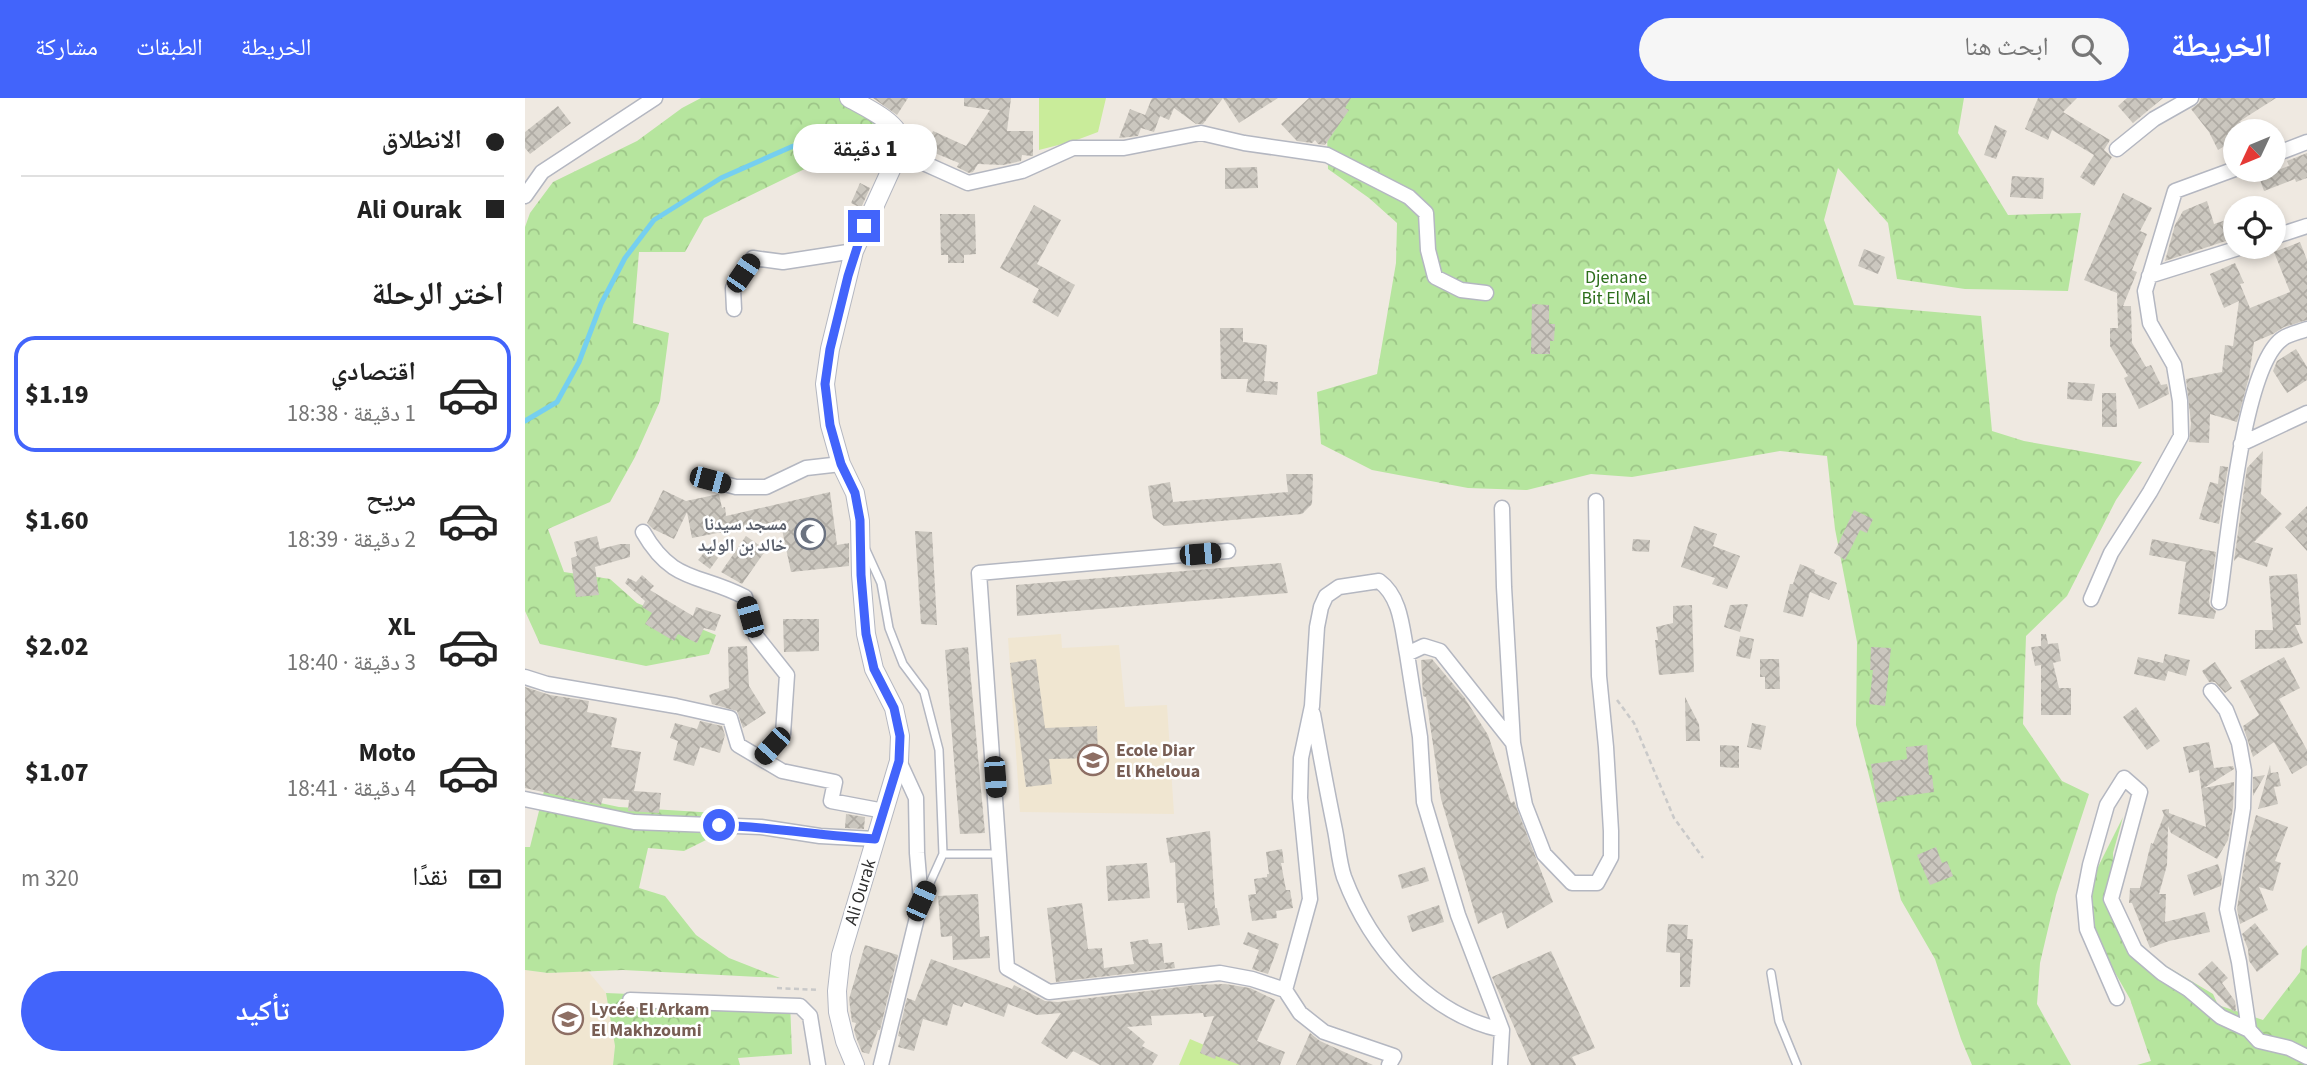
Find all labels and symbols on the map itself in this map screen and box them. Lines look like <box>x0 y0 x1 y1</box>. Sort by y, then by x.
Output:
north arrow <box>2223 119 2285 182</box>
callout: 1 دقيقة <box>792 124 936 174</box>
route end <box>848 210 880 242</box>
car <box>723 250 764 296</box>
park label: Djenane Bit El Mal <box>1581 265 1651 311</box>
car <box>687 464 734 496</box>
place label: مسجد سيدنا خالد بن الوليد <box>698 512 787 558</box>
mosque icon: مسجد سيدنا خالد بن الوليد <box>793 517 827 551</box>
car <box>1179 542 1222 566</box>
car <box>735 594 766 640</box>
car <box>751 723 794 769</box>
place label: Ecole Diar El Kheloua <box>1116 738 1200 784</box>
school or university icon: Ecole Diar El Kheloua <box>1076 743 1110 777</box>
car <box>984 755 1007 799</box>
route start <box>703 809 735 841</box>
street label: Ali Ourak <box>839 856 882 928</box>
car <box>903 878 940 924</box>
place label: Lycée El Arkam El Makhzoumi <box>591 997 709 1043</box>
school or university icon: Lycée El Arkam El Makhzoumi <box>551 1002 585 1036</box>

